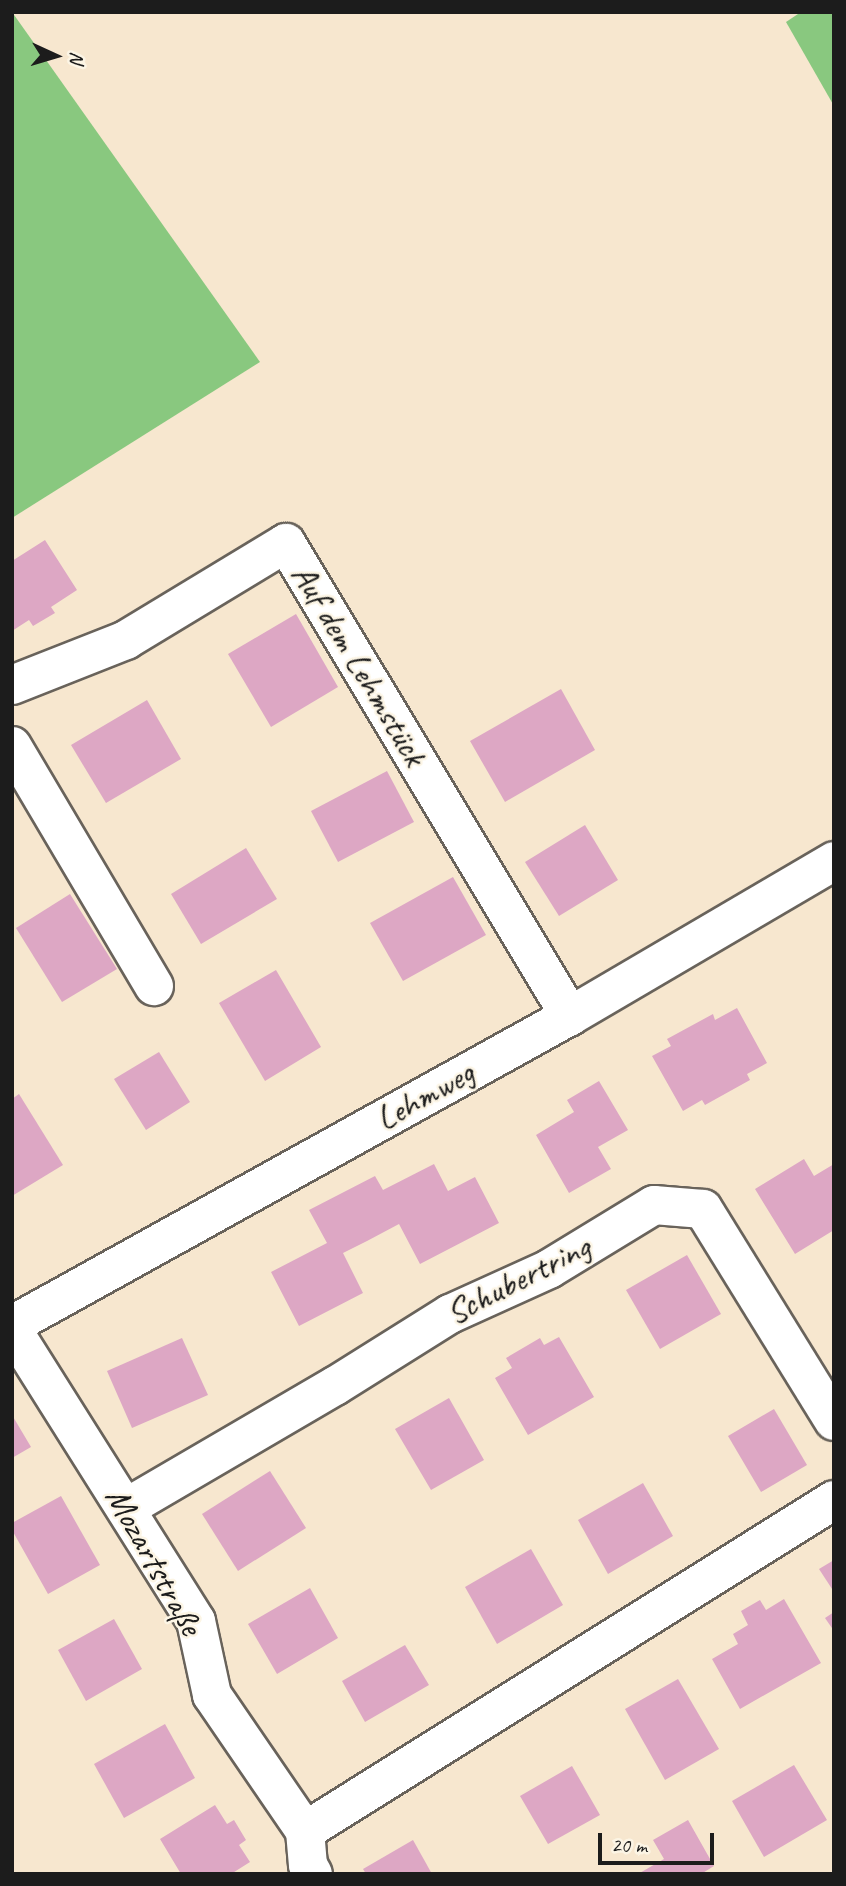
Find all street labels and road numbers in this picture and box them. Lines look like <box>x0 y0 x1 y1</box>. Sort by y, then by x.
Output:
street label: Auf dem Lehmstück <box>282 556 436 774</box>
street label: Lehmweg <box>369 1052 481 1140</box>
street label: Schubertring <box>439 1226 597 1334</box>
street label: Mozartstraße <box>96 1480 212 1642</box>

